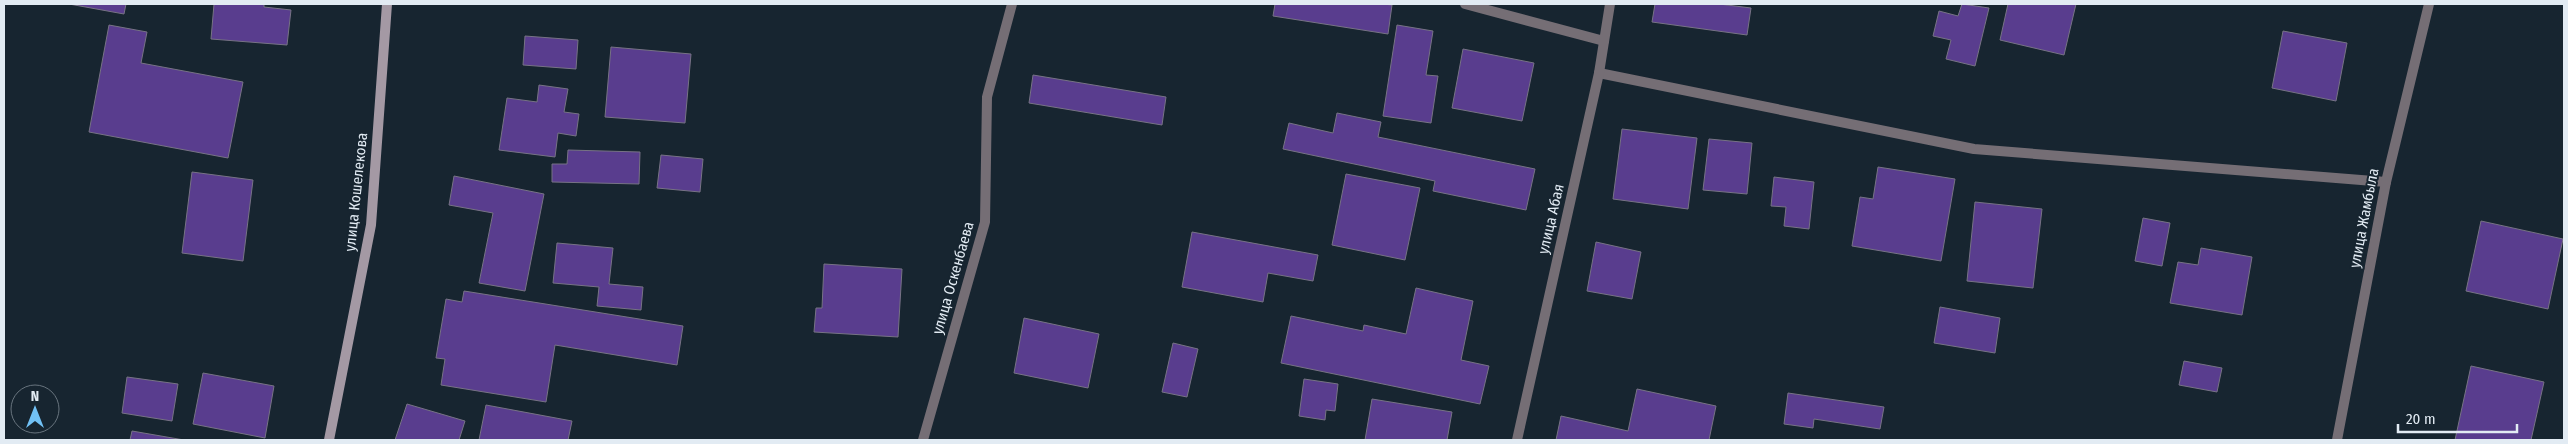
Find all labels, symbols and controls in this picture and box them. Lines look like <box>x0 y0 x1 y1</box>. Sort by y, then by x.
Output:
street label: улица Кошелекова <box>341 132 371 252</box>
street label: улица Жамбыла <box>2345 167 2383 269</box>
street label: улица Абая <box>1534 182 1568 256</box>
street label: улица Оскенбаева <box>928 220 978 336</box>
north arrow <box>10 384 60 434</box>
text: N <box>31 388 39 405</box>
scale bar <box>2398 402 2517 434</box>
text: 20 m <box>2406 410 2436 428</box>

